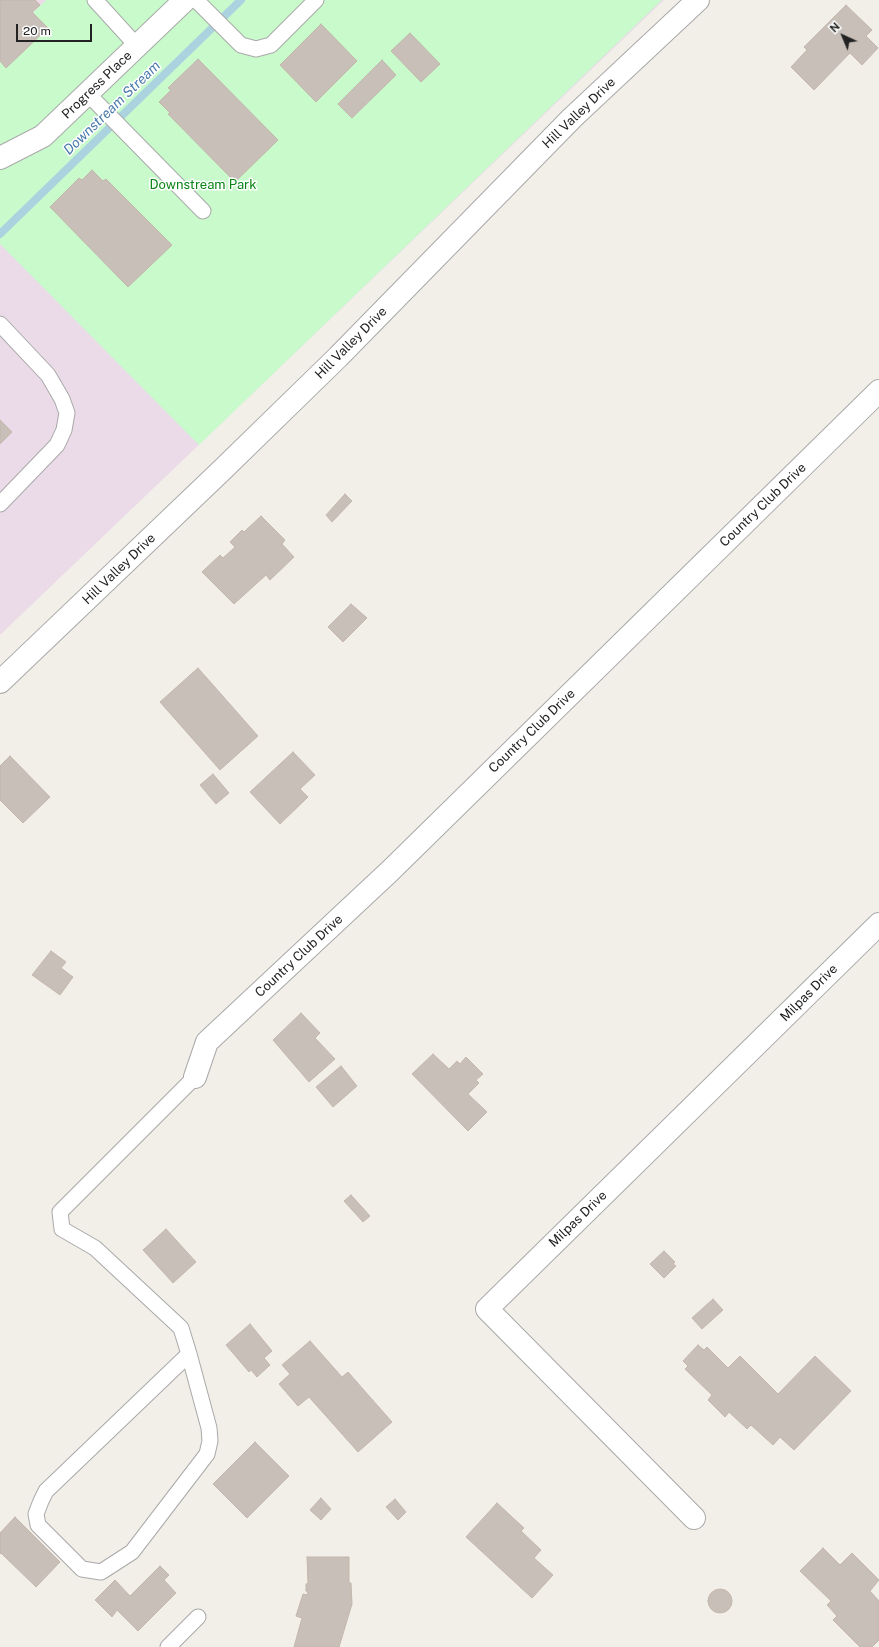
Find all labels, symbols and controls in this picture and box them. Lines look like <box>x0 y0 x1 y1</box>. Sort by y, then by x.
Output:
scale bar <box>18 16 94 42</box>
north arrow <box>823 16 863 56</box>
text: N <box>827 20 842 35</box>
text: 20 m <box>23 24 51 38</box>
street label: Progress Place <box>59 48 135 122</box>
water label: Downstream Stream <box>60 58 164 158</box>
street label: Hill Valley Drive <box>539 74 619 152</box>
park label: Downstream Park <box>150 177 256 193</box>
street label: Hill Valley Drive <box>312 304 390 382</box>
street label: Country Club Drive <box>717 460 809 550</box>
street label: Hill Valley Drive <box>79 530 159 608</box>
street label: Country Club Drive <box>486 686 578 776</box>
street label: Country Club Drive <box>252 911 346 1001</box>
street label: Milpas Drive <box>777 961 841 1025</box>
street label: Milpas Drive <box>546 1188 610 1250</box>

